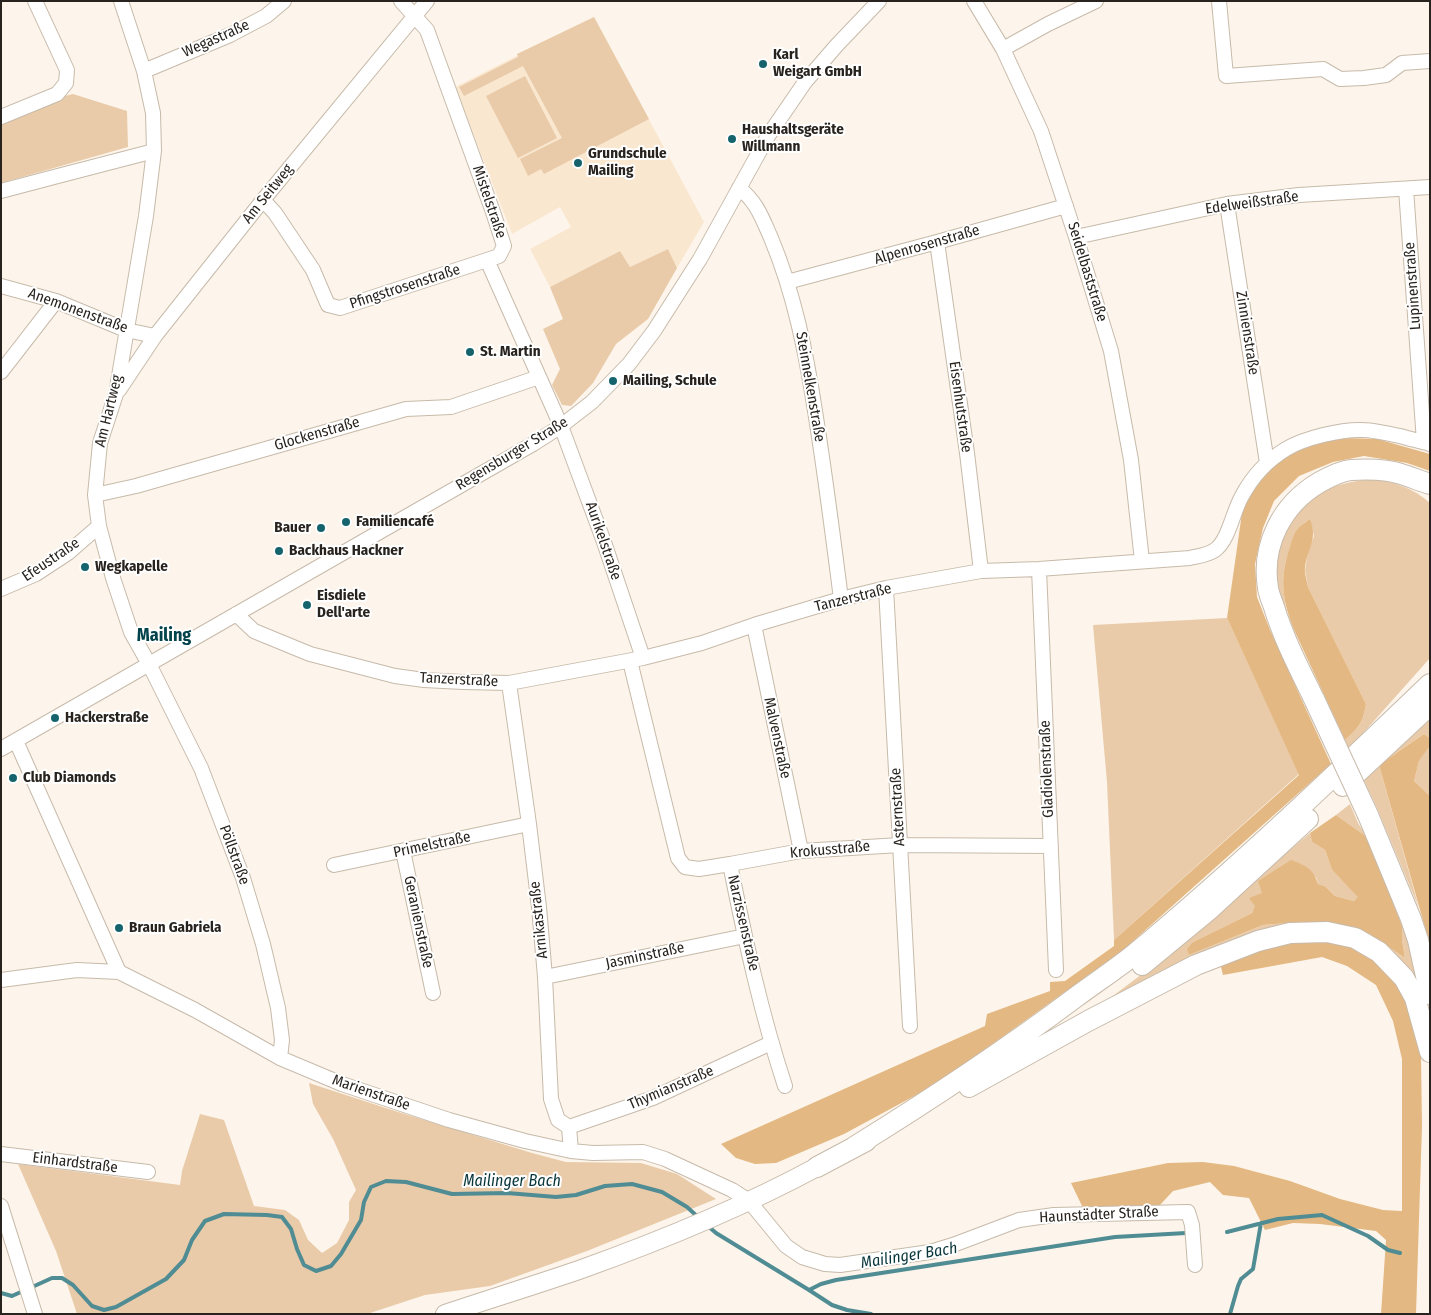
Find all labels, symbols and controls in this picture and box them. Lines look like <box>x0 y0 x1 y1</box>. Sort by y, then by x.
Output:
street label: Wegastraße <box>180 16 252 62</box>
place label: Karl Weigart GmbH <box>773 46 862 81</box>
marker: Karl Weigart GmbH <box>757 58 769 70</box>
place label: Haushaltsgeräte Willmann <box>742 121 844 156</box>
marker: Haushaltsgeräte Willmann <box>726 133 738 145</box>
place label: Grundschule Mailing <box>588 145 667 180</box>
marker: Grundschule Mailing <box>572 157 584 169</box>
street label: Am Seitweg <box>239 161 297 227</box>
street label: Mistelstraße <box>468 163 510 241</box>
street label: Edelweißstraße <box>1204 188 1300 218</box>
street label: Seidelbaststraße <box>1063 220 1111 324</box>
street label: Alpenrosenstraße <box>872 221 982 269</box>
street label: Lupinenstraße <box>1401 241 1425 331</box>
street label: Pfingstrosenstraße <box>347 261 463 313</box>
street label: Anemonenstraße <box>26 285 130 337</box>
street label: Zinnienstraße <box>1231 290 1263 376</box>
street label: Steinnelkenstraße <box>791 331 829 443</box>
place label: St. Martin <box>480 343 541 361</box>
marker: St. Martin <box>464 346 476 358</box>
street label: Eisenhutstraße <box>945 360 975 454</box>
place label: Mailing, Schule <box>623 372 717 390</box>
street label: Am Hartweg <box>91 373 127 449</box>
marker: Mailing, Schule <box>607 375 619 387</box>
street label: Glockenstraße <box>272 413 362 455</box>
street label: Regensburger Straße <box>453 413 571 495</box>
street label: Aurikelstraße <box>581 499 625 583</box>
place label: Familiencafé <box>356 513 434 531</box>
marker: Familiencafé <box>340 516 352 528</box>
place label: Bauer <box>274 519 311 537</box>
marker: Bauer <box>315 522 327 534</box>
street label: Efeustraße <box>19 534 83 586</box>
place label: Backhaus Hackner <box>289 542 403 560</box>
marker: Backhaus Hackner <box>273 545 285 557</box>
place label: Wegkapelle <box>95 558 168 576</box>
marker: Wegkapelle <box>79 561 91 573</box>
street label: Tanzerstraße <box>813 580 893 616</box>
place label: Eisdiele Dell'arte <box>317 587 370 622</box>
marker: Eisdiele Dell'arte <box>301 599 313 611</box>
district label: Mailing <box>137 625 191 647</box>
street label: Tanzerstraße <box>419 669 499 691</box>
street label: Malvenstraße <box>760 696 794 780</box>
place label: Hackerstraße <box>65 709 149 727</box>
marker: Hackerstraße <box>49 712 61 724</box>
street label: Gladiolenstraße <box>1036 720 1058 818</box>
street label: Asternstraße <box>887 767 909 847</box>
place label: Club Diamonds <box>23 769 116 787</box>
marker: Club Diamonds <box>7 772 19 784</box>
street label: Pöllstraße <box>215 823 253 887</box>
street label: Primelstraße <box>392 828 472 862</box>
street label: Krokusstraße <box>789 838 871 862</box>
street label: Narzissenstraße <box>723 873 763 973</box>
street label: Geranienstraße <box>399 874 437 970</box>
street label: Arnikastraße <box>526 880 552 960</box>
place label: Braun Gabriela <box>129 919 222 937</box>
marker: Braun Gabriela <box>113 922 125 934</box>
street label: Jasminstraße <box>604 939 686 973</box>
street label: Thymianstraße <box>626 1062 716 1114</box>
street label: Marienstraße <box>330 1071 412 1115</box>
street label: Einhardstraße <box>31 1149 119 1177</box>
water label: Mailinger Bach <box>463 1172 561 1192</box>
street label: Haunstädter Straße <box>1039 1203 1159 1227</box>
water label: Mailinger Bach <box>859 1239 959 1273</box>

